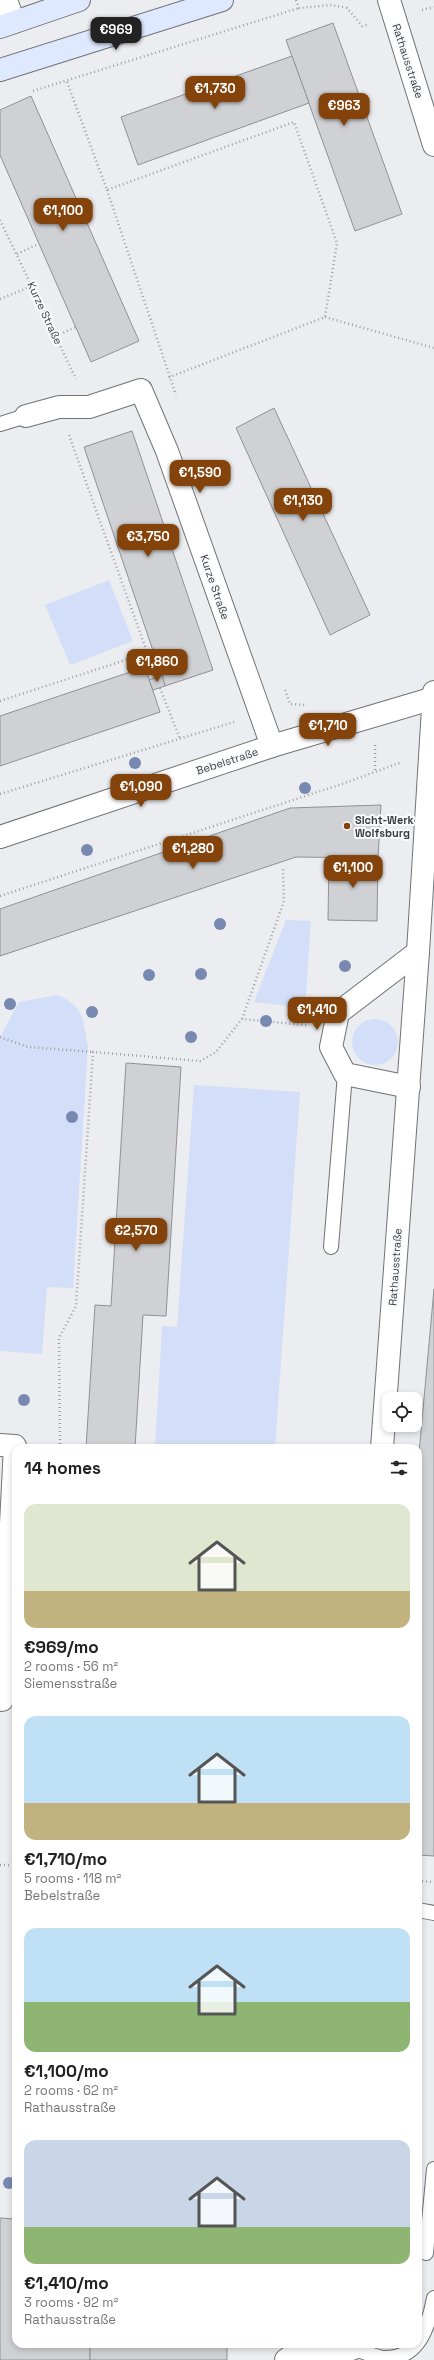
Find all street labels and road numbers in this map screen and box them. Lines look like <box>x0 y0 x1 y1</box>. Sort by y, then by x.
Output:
street label: Rathausstraße <box>389 22 427 100</box>
street label: Kurze Straße <box>24 279 66 347</box>
street label: Kurze Straße <box>197 553 233 621</box>
street label: Bebelstraße <box>194 744 260 778</box>
street label: Rathausstraße <box>385 1228 405 1306</box>

